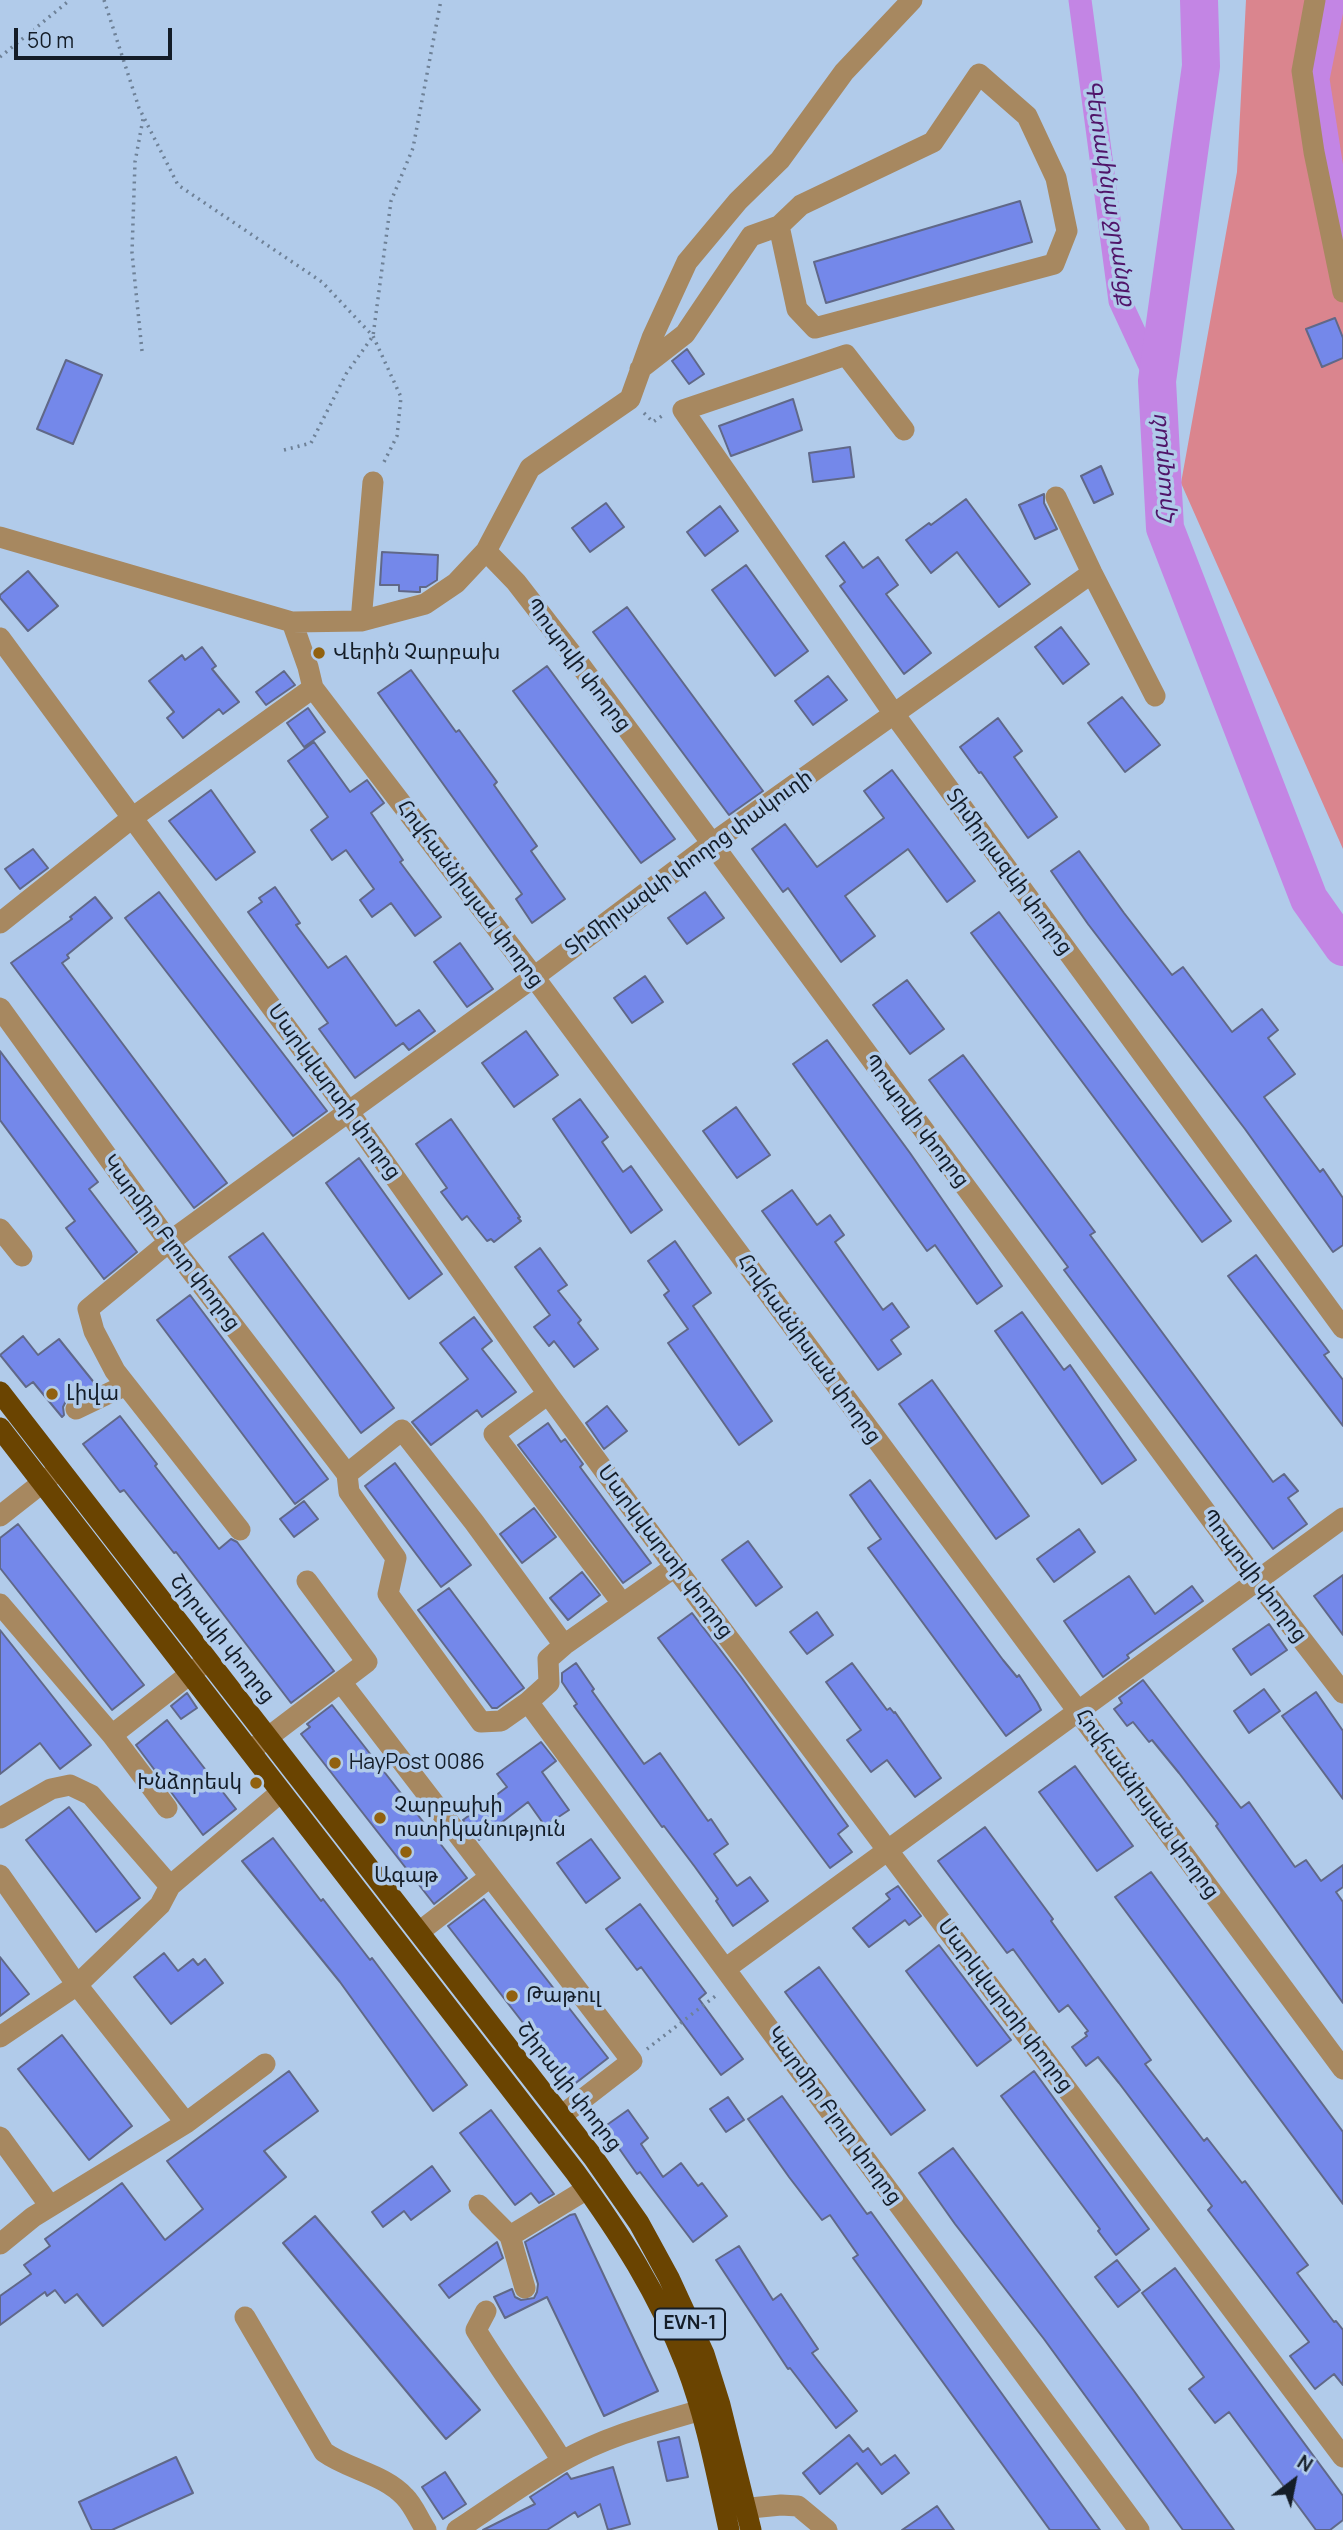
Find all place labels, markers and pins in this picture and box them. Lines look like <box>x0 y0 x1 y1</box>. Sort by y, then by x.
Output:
place label: Վերին Չարբախ <box>333 640 500 666</box>
marker: Վերին Չարբախ <box>311 645 327 661</box>
place label: Լիվա <box>66 1381 119 1407</box>
marker: Լիվա <box>44 1386 60 1402</box>
place label: HayPost 0086 <box>349 1750 485 1776</box>
marker: HayPost 0086 <box>327 1755 343 1771</box>
place label: Խնձորեսկ <box>137 1770 242 1796</box>
marker: Խնձորեսկ <box>248 1775 264 1791</box>
place label: Չարբախի ոստիկանություն <box>394 1793 566 1843</box>
marker: Չարբախի ոստիկանություն <box>372 1810 388 1826</box>
marker: Ագաթ <box>398 1844 414 1860</box>
place label: Ագաթ <box>374 1863 438 1889</box>
place label: Թաթուլ <box>526 1983 601 2009</box>
marker: Թաթուլ <box>504 1988 520 2004</box>

